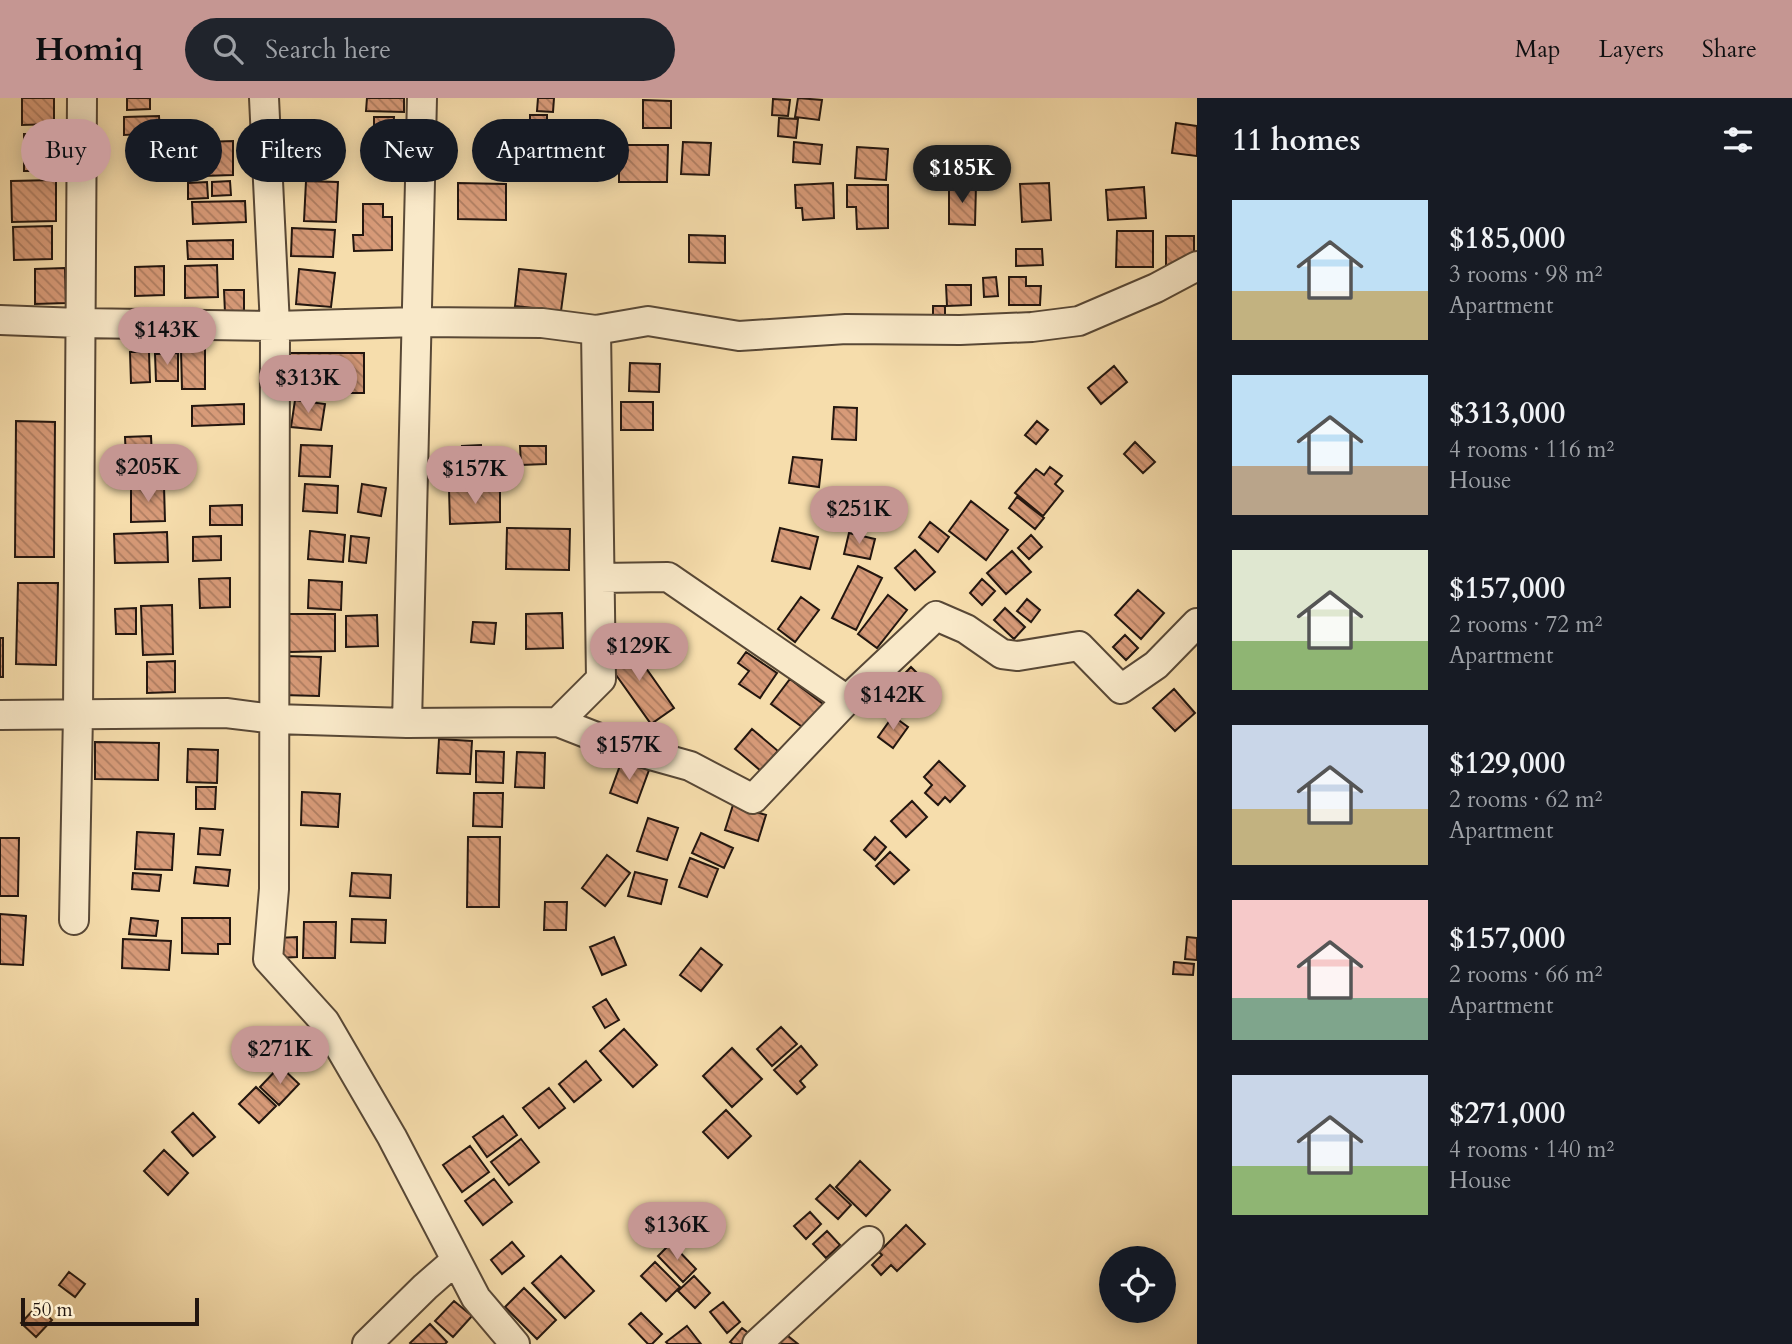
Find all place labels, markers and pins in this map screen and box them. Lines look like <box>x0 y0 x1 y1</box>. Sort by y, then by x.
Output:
pin: $185K <box>913 146 1011 205</box>
pin: $143K <box>118 308 216 367</box>
pin: $313K <box>259 356 357 415</box>
pin: $205K <box>99 444 197 504</box>
pin: $157K <box>426 446 524 506</box>
pin: $251K <box>810 486 908 546</box>
pin: $129K <box>590 624 688 683</box>
pin: $142K <box>844 672 942 732</box>
pin: $157K <box>580 722 678 782</box>
pin: $271K <box>231 1026 329 1086</box>
pin: $136K <box>628 1202 726 1262</box>

